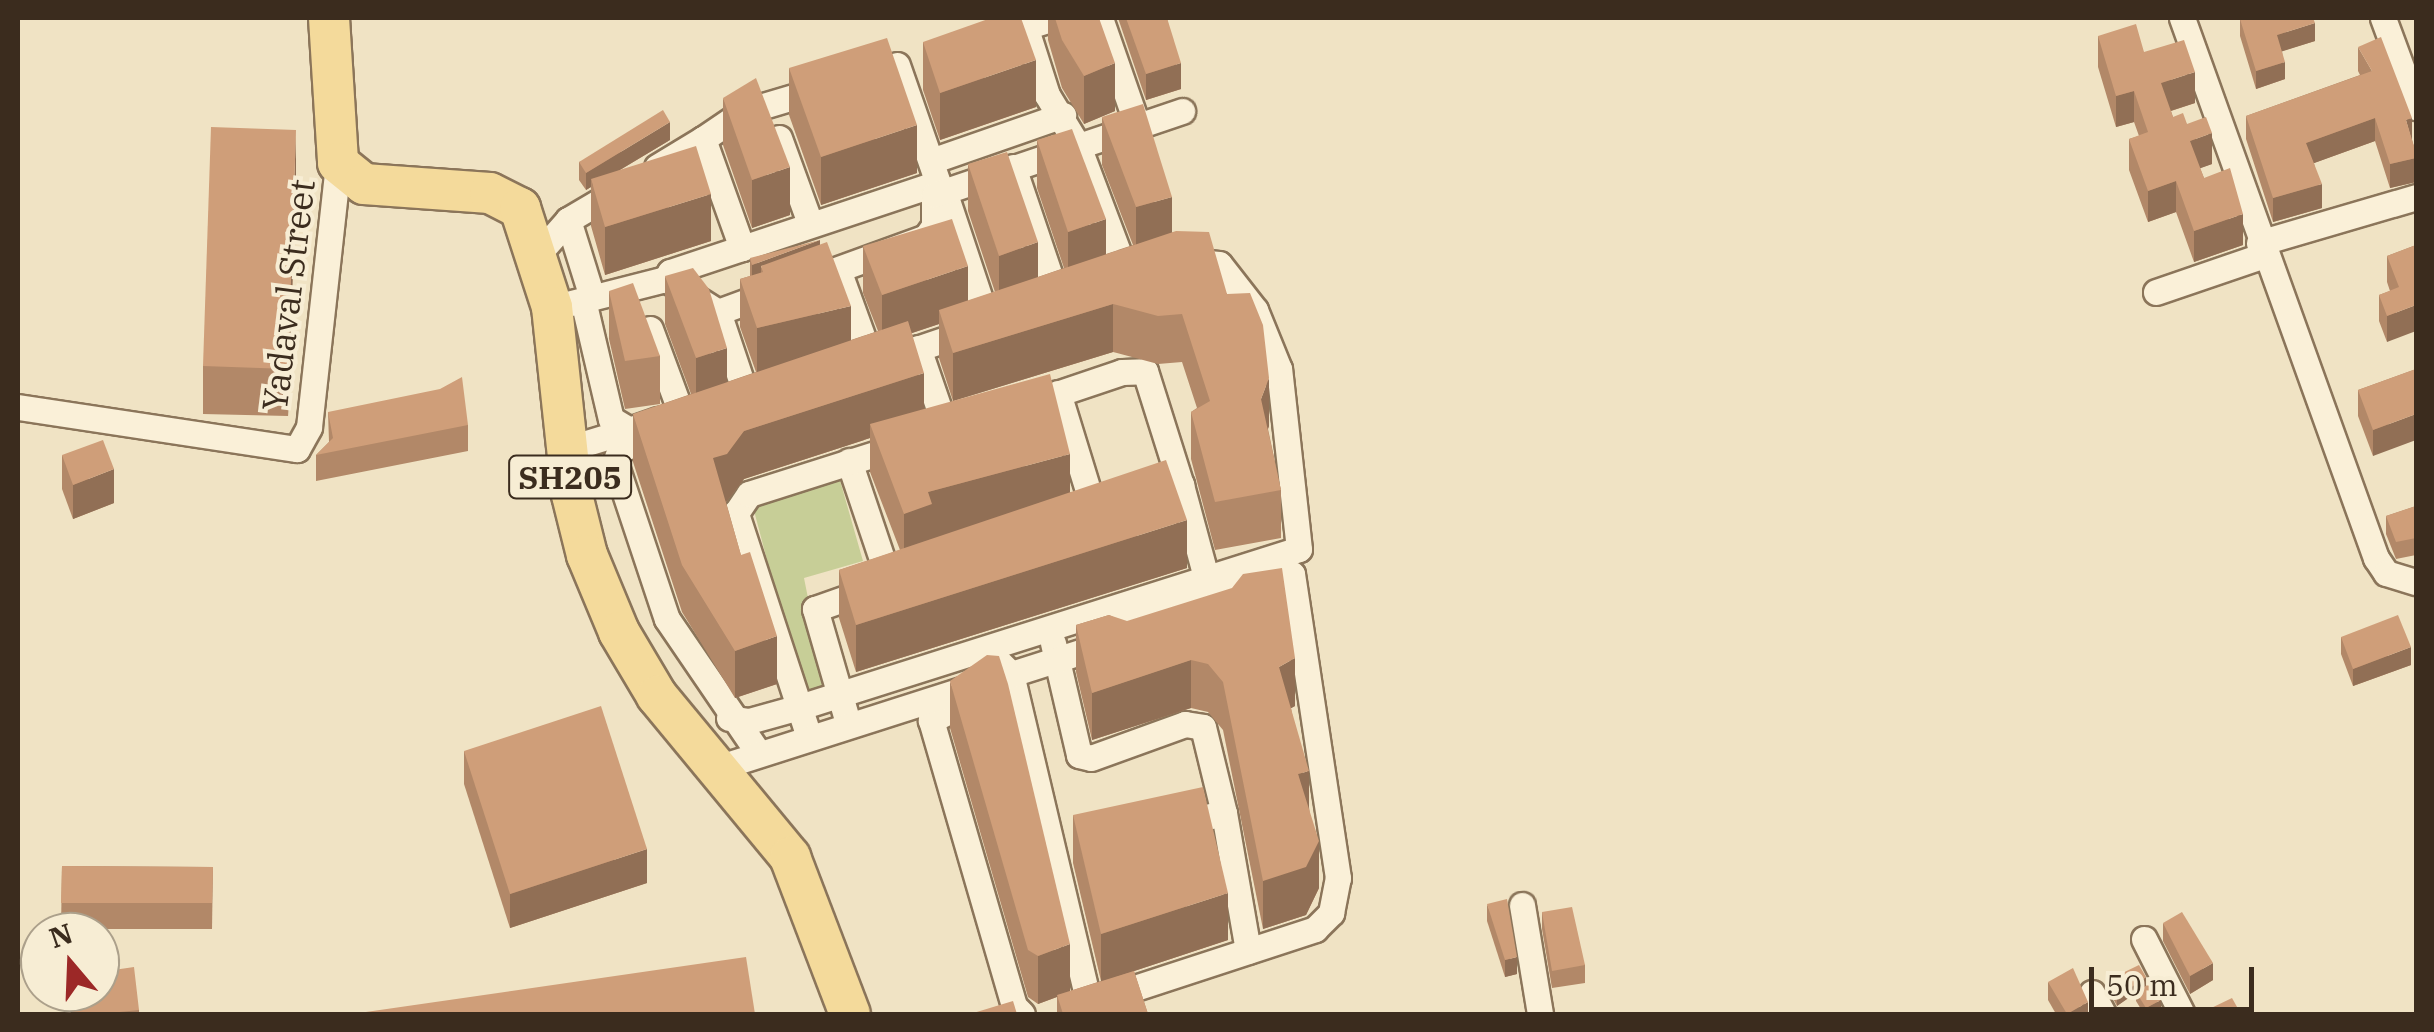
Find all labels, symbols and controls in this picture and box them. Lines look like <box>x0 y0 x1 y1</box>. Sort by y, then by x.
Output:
street label: Yadaval Street <box>253 177 323 413</box>
road number: SH205 <box>508 450 632 504</box>
north arrow <box>20 912 120 1012</box>
text: N <box>44 914 77 956</box>
scale bar <box>2094 947 2259 1009</box>
text: 50 m <box>2106 965 2178 1004</box>

